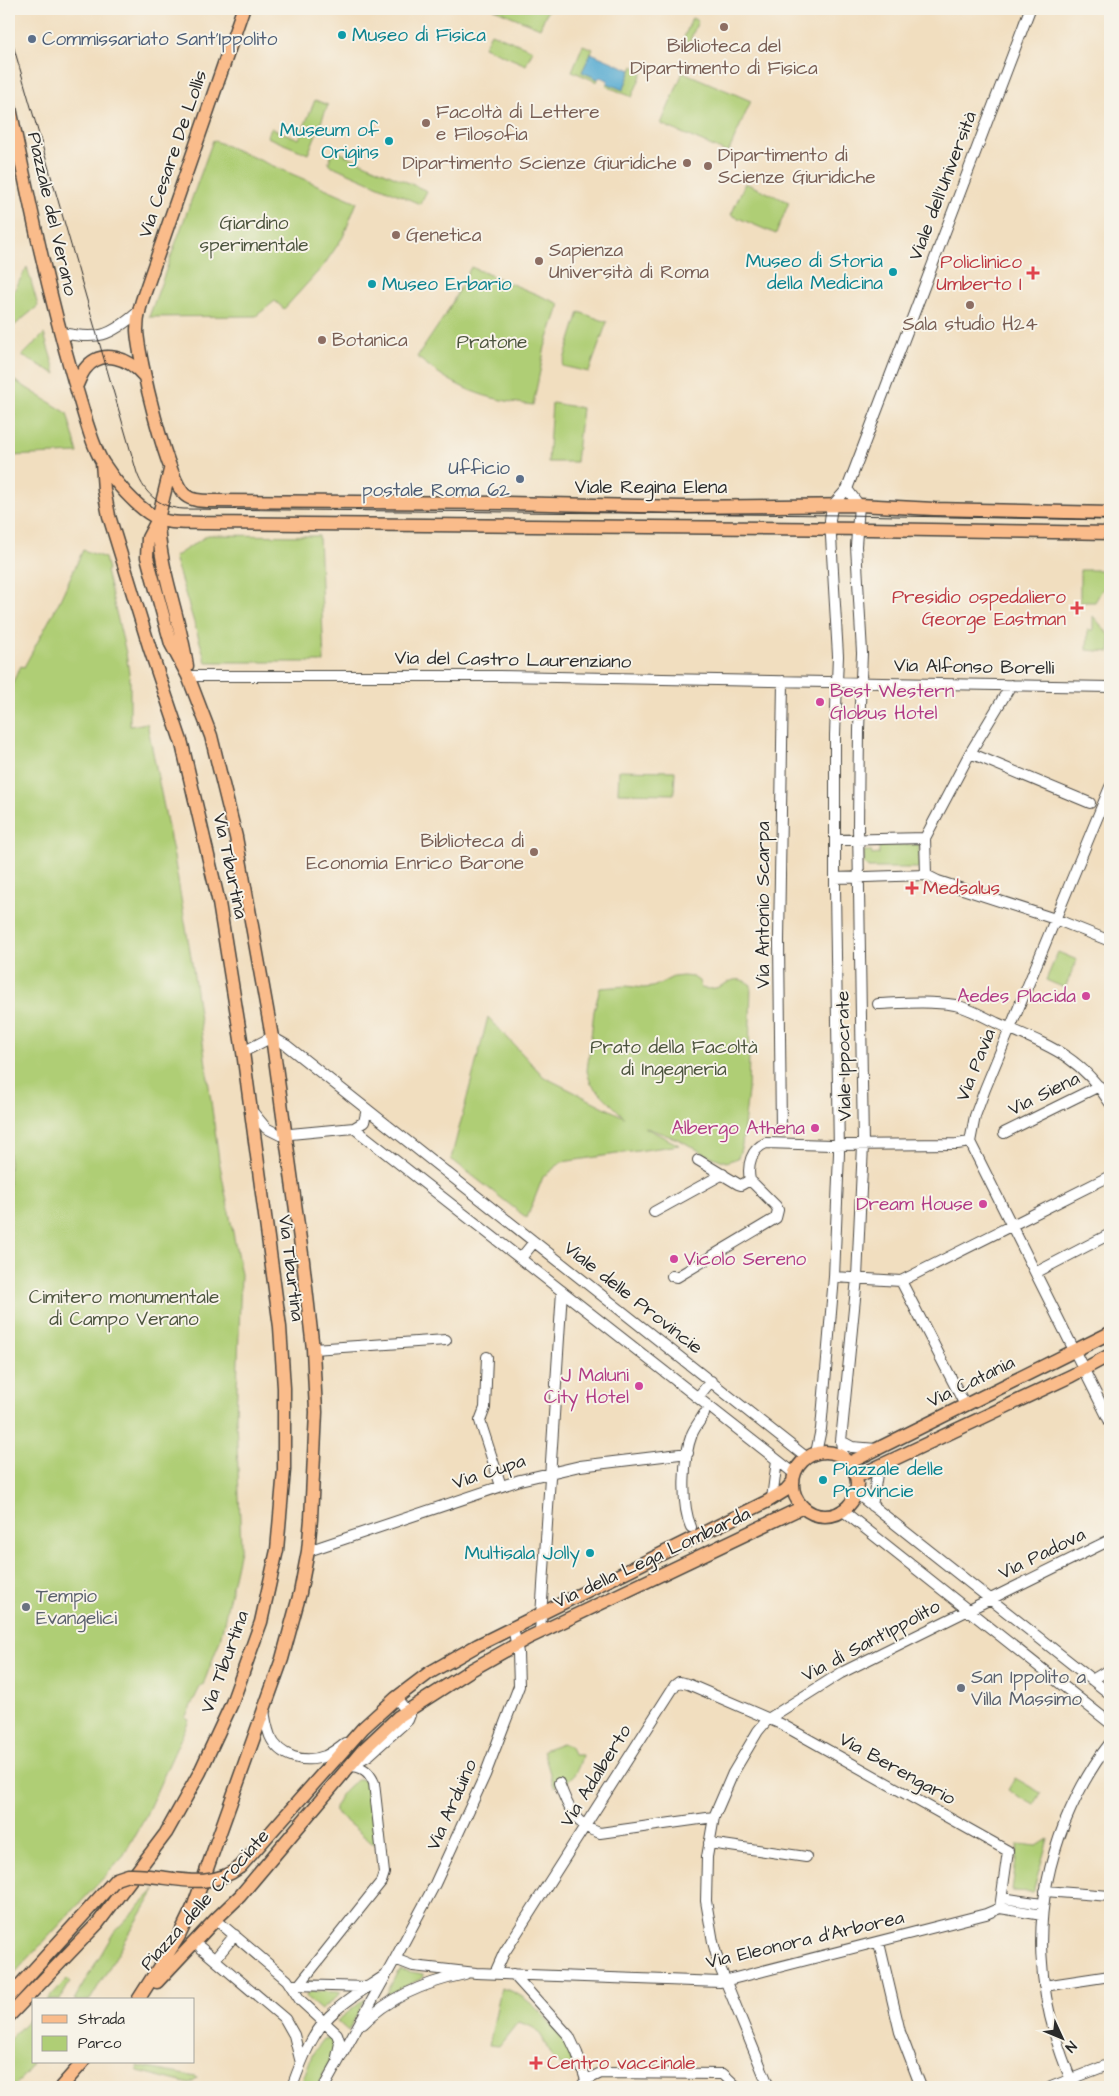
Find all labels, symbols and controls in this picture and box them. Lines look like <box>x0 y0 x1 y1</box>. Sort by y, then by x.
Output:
marker: Biblioteca del Dipartimento di Fisica <box>718 21 730 33</box>
place label: Museo di Fisica <box>352 22 486 49</box>
place label: Commissariato Sant'Ippolito <box>42 26 278 53</box>
marker: Museo di Fisica <box>336 29 348 41</box>
marker: Commissariato Sant'Ippolito <box>26 33 38 45</box>
place label: Biblioteca del Dipartimento di Fisica <box>630 33 818 82</box>
street label: Via Cesare De Lollis <box>132 66 214 242</box>
place label: Facoltà di Lettere e Filosofia <box>436 99 600 148</box>
street label: Viale dell'Università <box>902 107 984 265</box>
place label: Museum of Origins <box>280 117 380 167</box>
marker: Facoltà di Lettere e Filosofia <box>420 117 432 129</box>
street label: Piazzale del Verano <box>20 130 84 299</box>
marker: Museum of Origins <box>383 135 395 147</box>
place label: Dipartimento di Scienze Giuridiche <box>718 142 876 191</box>
place label: Dipartimento Scienze Giuridiche <box>402 150 677 177</box>
marker: Dipartimento Scienze Giuridiche <box>681 157 693 169</box>
marker: Dipartimento di Scienze Giuridiche <box>702 160 714 172</box>
park label: Giardino sperimentale <box>200 210 308 259</box>
place label: Genetica <box>406 222 482 249</box>
marker: Genetica <box>390 229 402 241</box>
place label: Sapienza Università di Roma <box>549 237 709 286</box>
place label: Museo di Storia della Medicina <box>746 248 883 297</box>
place label: Policlinico Umberto I <box>936 249 1022 298</box>
marker: Sapienza Università di Roma <box>533 255 545 267</box>
marker: Museo di Storia della Medicina <box>887 266 899 278</box>
marker: Policlinico Umberto I <box>1026 266 1040 280</box>
place label: Museo Erbario <box>382 271 512 298</box>
marker: Museo Erbario <box>366 278 378 290</box>
marker: Sala studio H24 <box>964 299 976 311</box>
place label: Sala studio H24 <box>902 311 1038 338</box>
place label: Botanica <box>332 327 408 354</box>
park label: Pratone <box>457 329 527 356</box>
marker: Botanica <box>316 334 328 346</box>
place label: Ufficio postale Roma 62 <box>362 455 510 504</box>
marker: Ufficio postale Roma 62 <box>514 473 526 485</box>
street label: Viale Regina Elena <box>575 474 727 502</box>
place label: Presidio ospedaliero George Eastman <box>892 584 1066 634</box>
marker: Presidio ospedaliero George Eastman <box>1070 601 1084 615</box>
street label: Via del Castro Laurenziano <box>394 644 632 676</box>
street label: Via Alfonso Borelli <box>894 652 1055 682</box>
place label: Best Western Globus Hotel <box>830 678 954 727</box>
marker: Best Western Globus Hotel <box>814 696 826 708</box>
street label: Via Tiburtina <box>206 811 254 922</box>
street label: Via Antonio Scarpa <box>750 821 777 989</box>
place label: Biblioteca di Economia Enrico Barone <box>306 828 524 877</box>
marker: Biblioteca di Economia Enrico Barone <box>528 846 540 858</box>
place label: Medsalus <box>923 875 1000 902</box>
marker: Medsalus <box>905 881 919 895</box>
place label: Aedes Placida <box>957 983 1076 1010</box>
marker: Aedes Placida <box>1080 990 1092 1002</box>
street label: Viale Ippocrate <box>829 991 859 1121</box>
street label: Via Pavia <box>949 1024 1003 1105</box>
park label: Prato della Facoltà di Ingegneria <box>590 1034 758 1084</box>
street label: Via Siena <box>1004 1065 1085 1123</box>
place label: Albergo Athena <box>672 1115 805 1143</box>
marker: Albergo Athena <box>809 1122 821 1134</box>
place label: Dream House <box>856 1191 973 1218</box>
marker: Dream House <box>977 1198 989 1210</box>
street label: Via Tiburtina <box>271 1213 311 1323</box>
street label: Viale delle Provincie <box>558 1235 708 1361</box>
place label: Vicolo Sereno <box>684 1246 807 1273</box>
marker: Vicolo Sereno <box>668 1253 680 1265</box>
park label: Cimitero monumentale di Campo Verano <box>29 1284 219 1333</box>
street label: Via Catania <box>923 1349 1020 1415</box>
place label: J Maluni City Hotel <box>544 1362 629 1412</box>
marker: J Maluni City Hotel <box>633 1380 645 1392</box>
street label: Via Cupa <box>449 1447 529 1496</box>
place label: Piazzale delle Provincie <box>833 1456 943 1505</box>
marker: Piazzale delle Provincie <box>817 1474 829 1486</box>
street label: Via della Lega Lombarda <box>549 1500 756 1617</box>
street label: Via Padova <box>994 1521 1090 1587</box>
place label: Multisala Jolly <box>464 1540 581 1568</box>
marker: Multisala Jolly <box>584 1547 596 1559</box>
place label: Tempio Evangelici <box>36 1583 117 1633</box>
street label: Via di Sant'Ippolito <box>797 1593 945 1689</box>
marker: Tempio Evangelici <box>20 1601 32 1613</box>
street label: Via Tiburtina <box>194 1607 256 1717</box>
place label: San Ippolito a Villa Massimo <box>971 1664 1087 1713</box>
marker: San Ippolito a Villa Massimo <box>955 1682 967 1694</box>
street label: Via Adalberto <box>554 1719 638 1833</box>
street label: Via Berengario <box>833 1726 961 1813</box>
street label: Via Arduino <box>420 1755 484 1855</box>
street label: Piazza delle Crociate <box>134 1823 276 1977</box>
street label: Via Eleonora d'Arborea <box>703 1904 907 1976</box>
legend <box>32 1998 195 2064</box>
text: Strada <box>78 2009 125 2030</box>
north arrow <box>1036 2014 1086 2064</box>
text: Parco <box>78 2033 122 2054</box>
text: N <box>1060 2036 1081 2057</box>
place label: Centro vaccinale <box>547 2050 696 2077</box>
marker: Centro vaccinale <box>529 2056 543 2070</box>

